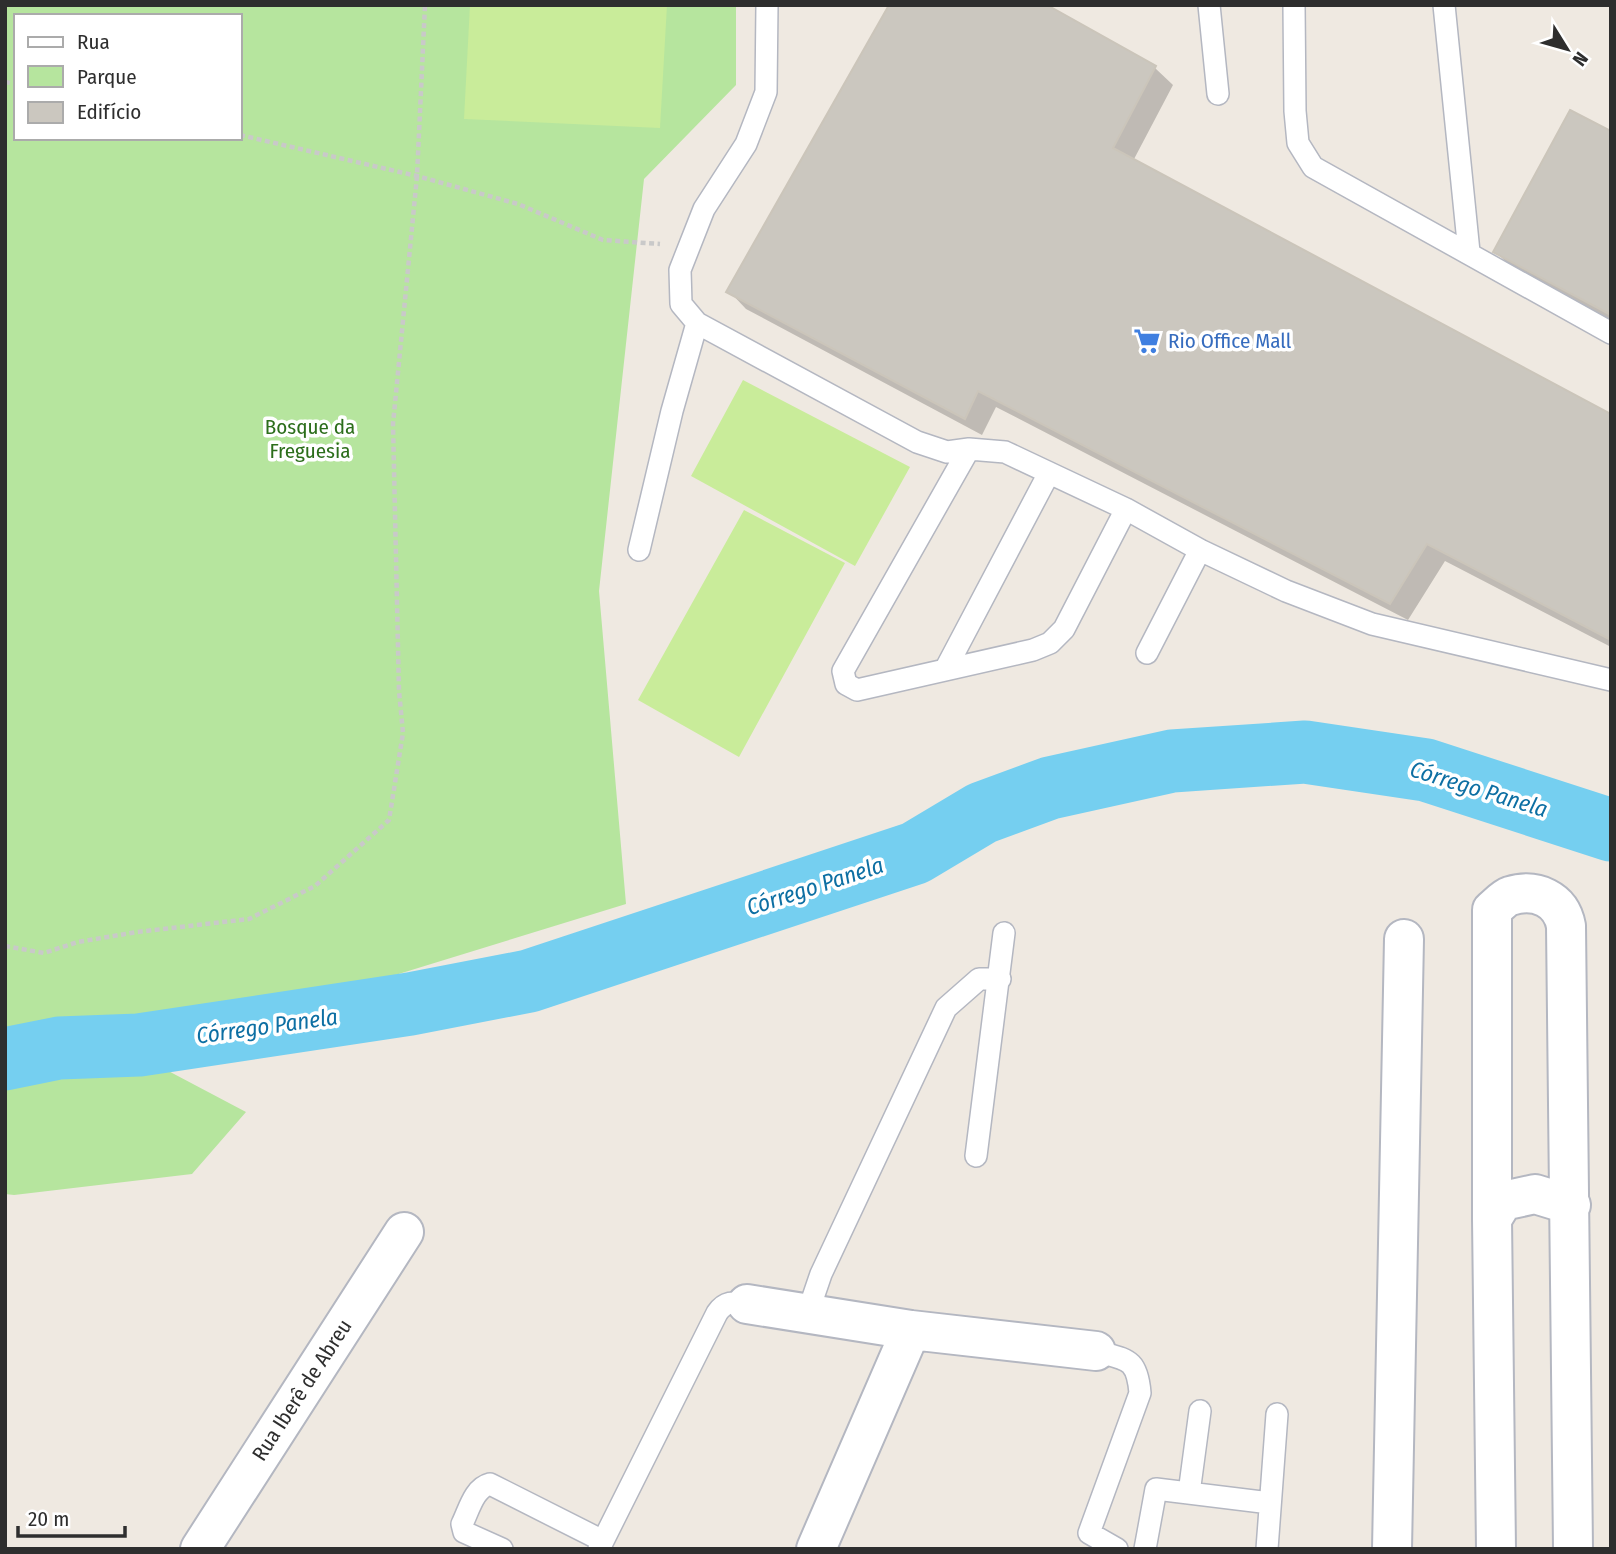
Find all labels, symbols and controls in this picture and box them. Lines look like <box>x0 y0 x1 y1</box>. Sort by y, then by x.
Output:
legend <box>14 14 242 140</box>
north arrow <box>1532 14 1602 84</box>
text: Rua <box>77 29 110 55</box>
text: N <box>1568 47 1593 70</box>
text: Parque <box>77 64 137 90</box>
text: Edifício <box>77 99 141 125</box>
supermarket icon: Rio Office Mall <box>1132 326 1162 356</box>
place label: Rio Office Mall <box>1168 328 1292 354</box>
park label: Bosque da Freguesia <box>265 414 355 464</box>
water label: Córrego Panela <box>1407 755 1551 823</box>
water label: Córrego Panela <box>743 851 887 921</box>
water label: Córrego Panela <box>195 1002 339 1050</box>
street label: Rua Iberê de Abreu <box>247 1314 357 1466</box>
scale bar <box>18 1494 124 1538</box>
text: 20 m <box>28 1506 69 1532</box>

